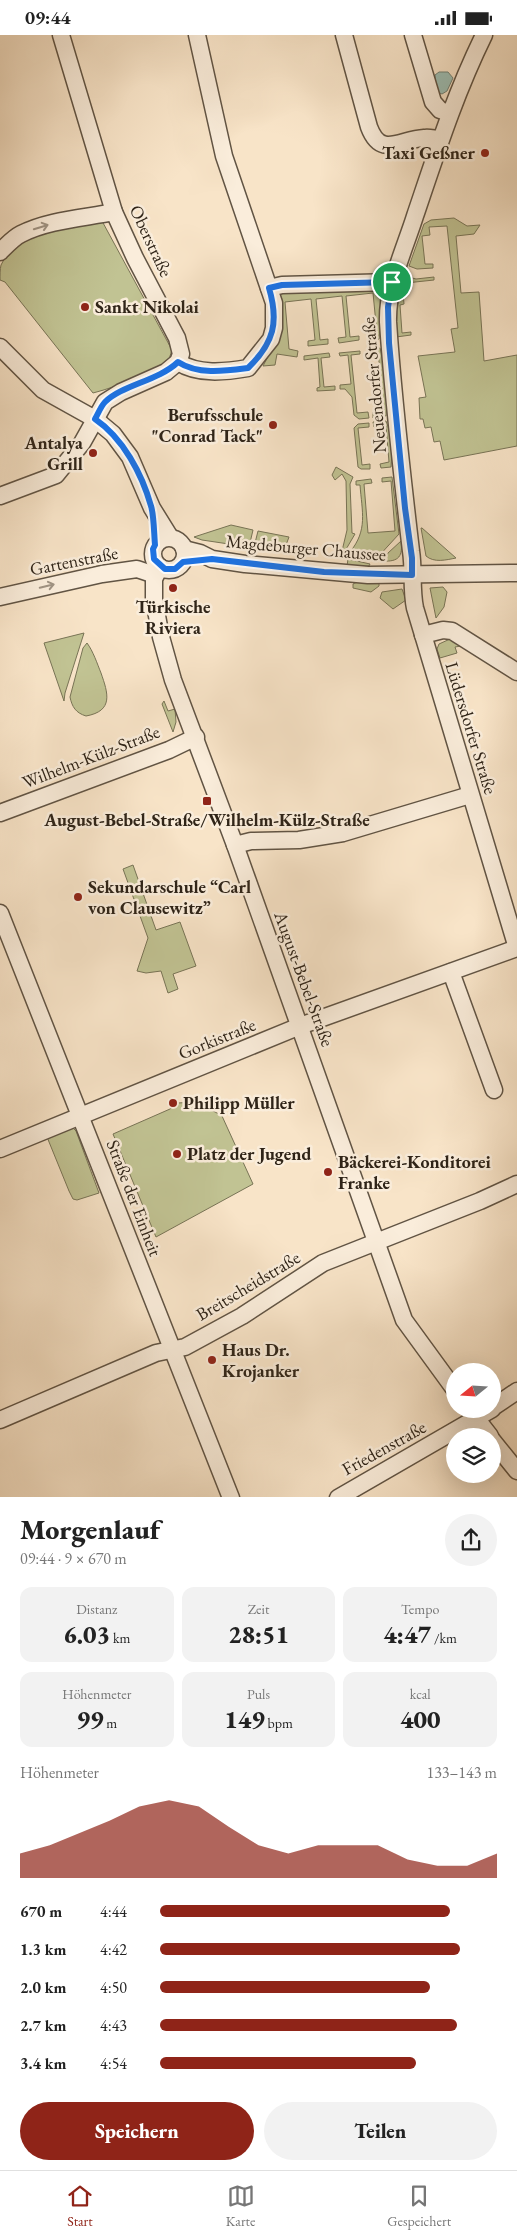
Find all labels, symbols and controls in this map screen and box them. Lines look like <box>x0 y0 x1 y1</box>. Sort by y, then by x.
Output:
text: 09:44 <box>25 5 71 30</box>
place label: Taxi Geßner <box>382 141 476 164</box>
marker: Taxi Geßner <box>479 147 491 159</box>
street label: Oberstraße <box>125 201 178 280</box>
one-way arrow <box>33 222 49 232</box>
pin <box>371 261 413 303</box>
icon: arrive <box>378 268 406 296</box>
place label: Sankt Nikolai <box>95 295 200 318</box>
marker: Sankt Nikolai <box>79 301 91 313</box>
street label: Neuendorfer Straße <box>356 316 391 454</box>
place label: Berufsschule "Conrad Tack" <box>152 403 263 447</box>
marker: Berufsschule "Conrad Tack" <box>267 419 279 431</box>
place label: Antalya Grill <box>23 431 83 475</box>
marker: Antalya Grill <box>87 447 99 459</box>
street label: Magdeburger Chaussee <box>225 529 387 566</box>
street label: Gartenstraße <box>28 541 120 580</box>
one-way arrow <box>39 580 55 590</box>
marker: Türkische Riviera <box>167 582 179 594</box>
place label: Türkische Riviera <box>135 595 211 639</box>
street label: Lüdersdorfer Straße <box>440 659 503 797</box>
street label: Wilhelm-Külz-Straße <box>19 720 163 793</box>
marker: August-Bebel-Straße/Wilhelm-Külz-Straße <box>201 795 213 807</box>
place label: August-Bebel-Straße/Wilhelm-Külz-Straße <box>43 808 370 831</box>
place label: Sekundarschule “Carl von Clausewitz” <box>88 875 251 919</box>
marker: Sekundarschule “Carl von Clausewitz” <box>72 891 84 903</box>
street label: August-Bebel-Straße <box>269 907 340 1050</box>
street label: Gorkistraße <box>175 1013 259 1064</box>
place label: Philipp Müller <box>183 1091 295 1114</box>
marker: Philipp Müller <box>167 1097 179 1109</box>
street label: Straße der Einheit <box>102 1136 167 1260</box>
place label: Platz der Jugend <box>187 1142 311 1165</box>
marker: Platz der Jugend <box>171 1148 183 1160</box>
place label: Bäckerei-Konditorei Franke <box>338 1150 492 1194</box>
marker: Bäckerei-Konditorei Franke <box>322 1166 334 1178</box>
street label: Breitscheidstraße <box>192 1245 304 1326</box>
place label: Haus Dr. Krojanker <box>222 1338 300 1382</box>
marker: Haus Dr. Krojanker <box>206 1354 218 1366</box>
north arrow <box>446 1363 501 1417</box>
map controls <box>446 1363 501 1483</box>
street label: Friedenstraße <box>338 1415 430 1480</box>
button: layers <box>446 1428 501 1483</box>
text: Morgenlauf <box>20 1511 160 1547</box>
button: share <box>445 1514 497 1566</box>
text: 09:44 · 9 × 670 m <box>20 1548 127 1569</box>
text: Distanz <box>76 1600 117 1618</box>
text: Zeit <box>248 1600 269 1618</box>
text: Tempo <box>401 1600 439 1618</box>
text: 6.03 <box>63 1618 110 1650</box>
text: 28:51 <box>228 1618 289 1650</box>
text: 4:47 <box>383 1618 431 1650</box>
text: km <box>110 1629 130 1647</box>
text: /km <box>431 1629 457 1647</box>
text: Höhenmeter <box>62 1685 131 1703</box>
text: Puls <box>247 1685 270 1703</box>
text: kcal <box>410 1685 431 1703</box>
text: 99 <box>76 1703 103 1735</box>
text: 149 <box>224 1703 265 1735</box>
text: 400 <box>400 1703 440 1735</box>
text: m <box>103 1714 117 1732</box>
text: bpm <box>265 1714 293 1732</box>
text: Höhenmeter <box>20 1762 99 1783</box>
text: 133–143 m <box>426 1762 497 1783</box>
text: 670 m <box>20 1901 62 1922</box>
text: 4:44 <box>100 1901 127 1922</box>
text: 1.3 km <box>20 1939 66 1960</box>
text: 4:42 <box>100 1939 127 1960</box>
text: 2.0 km <box>20 1977 66 1998</box>
text: 4:50 <box>100 1977 127 1998</box>
text: 2.7 km <box>20 2015 66 2036</box>
text: 4:43 <box>100 2015 127 2036</box>
text: 3.4 km <box>20 2053 66 2074</box>
text: 4:54 <box>100 2053 127 2074</box>
button: Speichern <box>20 2102 254 2160</box>
button: Teilen <box>264 2102 497 2160</box>
tab: Start <box>66 2182 94 2230</box>
tab: Karte <box>226 2182 255 2230</box>
tab: Gespeichert <box>387 2182 451 2230</box>

